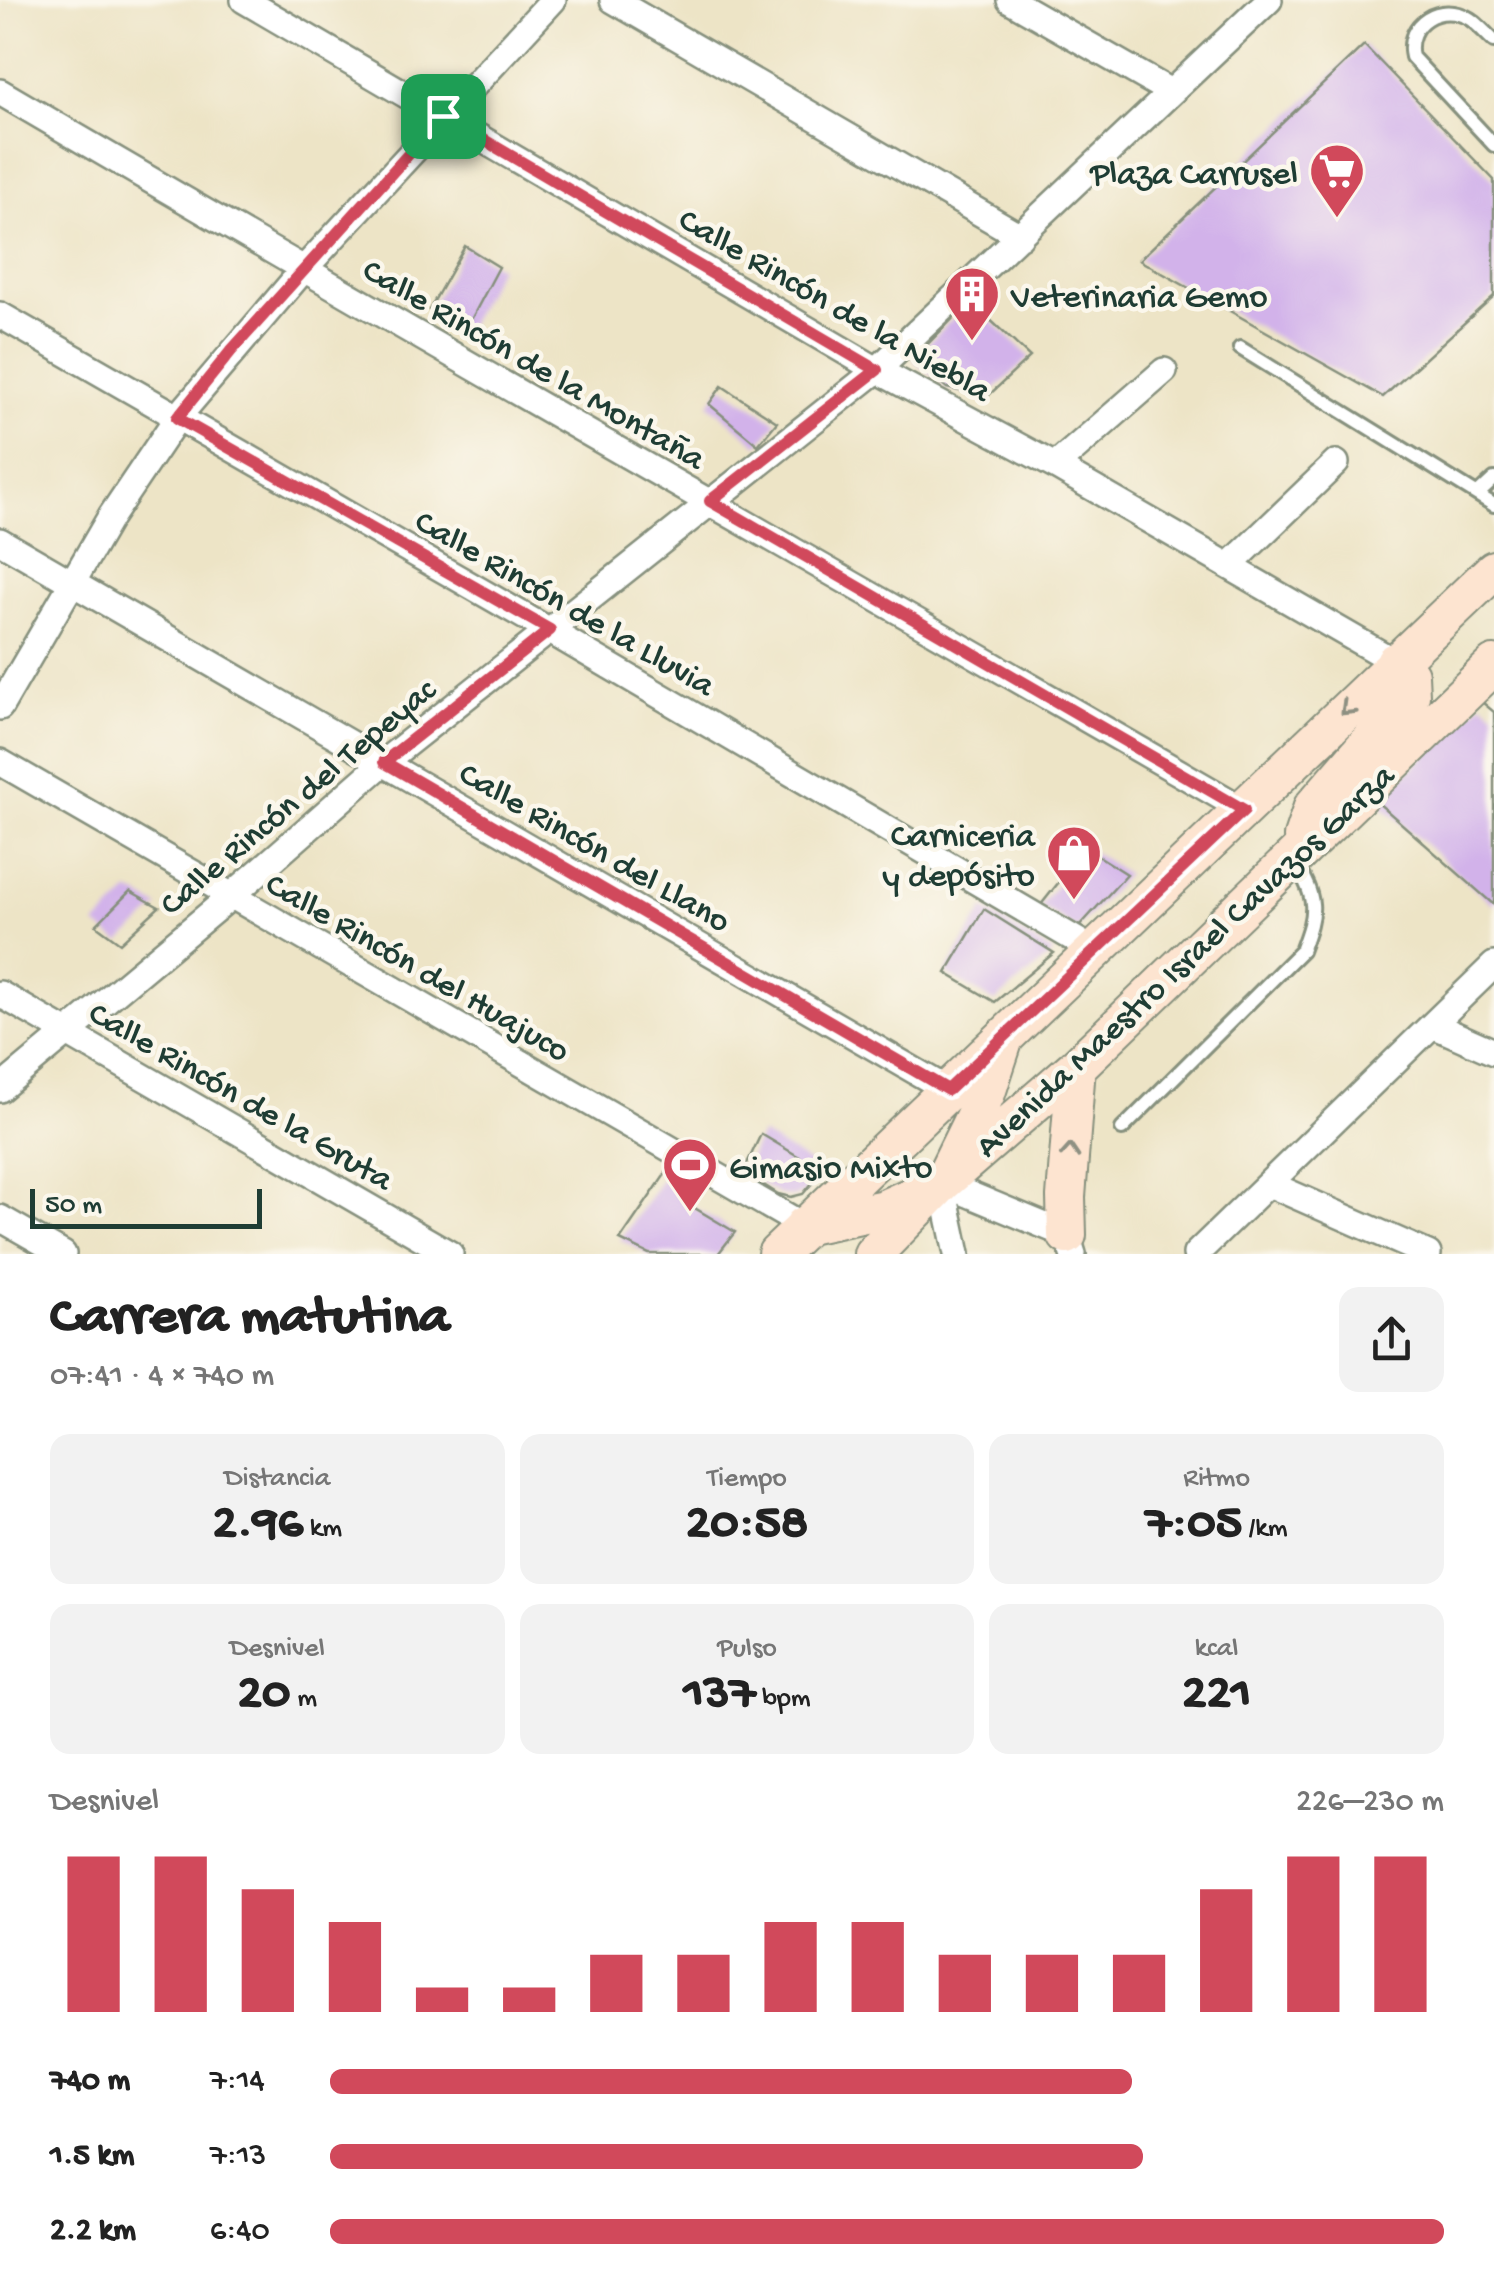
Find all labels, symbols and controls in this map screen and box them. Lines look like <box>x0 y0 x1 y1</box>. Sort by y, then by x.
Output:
pin <box>401 74 486 159</box>
icon: arrive <box>416 89 471 144</box>
supermarket icon: Plaza Carrusel <box>1307 141 1367 220</box>
place label: Plaza Carrusel <box>1089 156 1298 197</box>
street label: Calle Rincón de la Niebla <box>670 201 998 415</box>
street label: Calle Rincón de la Montaña <box>354 252 712 483</box>
building icon: Veterinaria Gemo <box>942 264 1002 343</box>
place label: Veterinaria Gemo <box>1010 279 1268 320</box>
street label: Calle Rincón de la Lluvia <box>406 503 722 709</box>
street label: Calle Rincón del Tepeyac <box>153 671 447 927</box>
one-way arrow <box>1341 698 1359 716</box>
street label: Calle Rincón del Llano <box>450 755 736 944</box>
street label: Avenida Maestro Israel Cavazos Garza <box>969 757 1406 1168</box>
place label: Carniceria y depósito <box>883 818 1037 899</box>
shop icon: Carniceria y depósito <box>1044 823 1104 902</box>
street label: Calle Rincón del Huajuco <box>257 866 576 1074</box>
street label: Calle Rincón de la Gruta <box>80 995 400 1203</box>
sports icon: Gimasio Mixto <box>660 1135 720 1214</box>
one-way arrow <box>1058 1143 1080 1159</box>
place label: Gimasio Mixto <box>729 1150 933 1191</box>
scale bar <box>30 1184 262 1228</box>
text: 50 m <box>45 1190 102 1223</box>
button: share <box>1339 1287 1444 1392</box>
text: Carrera matutina <box>50 1288 450 1352</box>
text: 07:41 · 4 × 740 m <box>50 1358 274 1396</box>
text: Distancia <box>224 1463 330 1496</box>
text: Tiempo <box>707 1463 787 1496</box>
text: Ritmo <box>1183 1463 1250 1496</box>
text: 2.96 <box>213 1496 303 1555</box>
text: 20:58 <box>686 1496 808 1555</box>
text: 7:05 <box>1146 1496 1242 1555</box>
text: km <box>303 1513 342 1546</box>
text: /km <box>1242 1513 1288 1546</box>
text: Desnivel <box>230 1633 325 1666</box>
text: Pulso <box>717 1633 777 1666</box>
text: kcal <box>1195 1633 1239 1666</box>
text: 20 <box>238 1666 291 1725</box>
text: 137 <box>683 1666 756 1725</box>
text: 221 <box>1182 1666 1251 1725</box>
text: m <box>291 1683 317 1716</box>
text: bpm <box>756 1683 811 1716</box>
text: Desnivel <box>50 1784 159 1822</box>
text: 226–230 m <box>1296 1784 1444 1822</box>
text: 740 m <box>50 2063 130 2101</box>
text: 7:14 <box>210 2063 265 2101</box>
text: 1.5 km <box>50 2138 134 2176</box>
text: 7:13 <box>210 2138 266 2176</box>
text: 2.2 km <box>50 2213 136 2251</box>
text: 6:40 <box>210 2213 270 2251</box>

